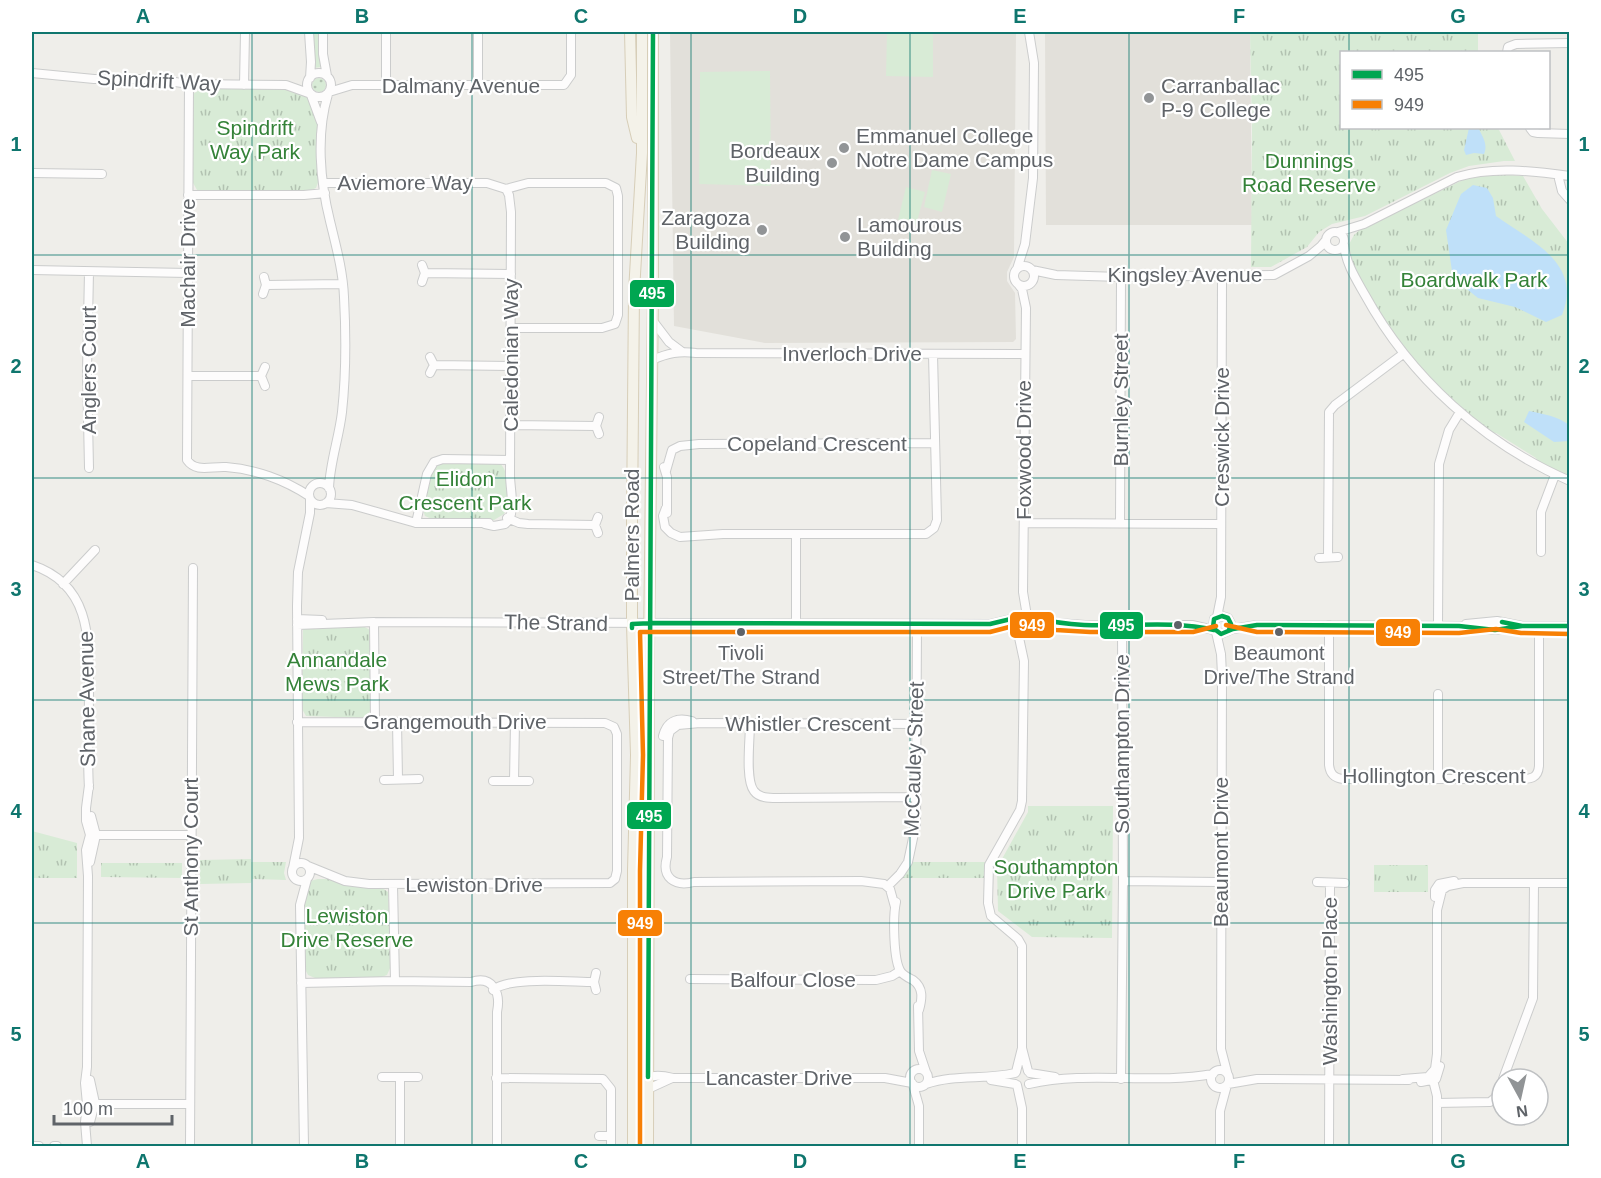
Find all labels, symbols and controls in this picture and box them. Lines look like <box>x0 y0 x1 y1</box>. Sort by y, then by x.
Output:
text: A <box>136 5 150 27</box>
text: B <box>355 5 369 27</box>
text: C <box>574 5 588 27</box>
text: D <box>793 5 807 27</box>
text: E <box>1013 5 1027 27</box>
text: F <box>1233 5 1245 27</box>
text: G <box>1450 5 1466 27</box>
legend <box>1340 51 1550 129</box>
text: 495 <box>1394 65 1424 85</box>
street label: Spindrift Way <box>96 66 222 95</box>
street label: Dalmany Avenue <box>382 74 540 97</box>
place label: Carranballac P-9 College <box>1161 74 1280 121</box>
marker: Carranballac P-9 College <box>1142 91 1156 105</box>
text: 949 <box>1394 95 1424 115</box>
park label: Spindrift Way Park <box>210 116 301 163</box>
place label: Emmanuel College Notre Dame Campus <box>856 124 1053 171</box>
text: 1 <box>10 133 22 155</box>
text: 1 <box>1578 133 1590 155</box>
place label: Bordeaux Building <box>730 139 820 186</box>
marker: Emmanuel College Notre Dame Campus <box>837 141 851 155</box>
park label: Dunnings Road Reserve <box>1242 149 1376 196</box>
marker: Bordeaux Building <box>825 156 839 170</box>
street label: Aviemore Way <box>337 171 473 194</box>
street label: Machair Drive <box>176 198 199 328</box>
place label: Zaragoza Building <box>661 206 750 253</box>
place label: Lamourous Building <box>857 213 962 260</box>
marker: Zaragoza Building <box>755 223 769 237</box>
marker: Lamourous Building <box>838 230 852 244</box>
street label: Kingsley Avenue <box>1108 263 1262 286</box>
park label: Boardwalk Park <box>1400 268 1548 291</box>
street label: Caledonian Way <box>499 278 522 432</box>
line badge: 495 <box>629 279 675 308</box>
text: 495 <box>639 285 665 302</box>
street label: Anglers Court <box>77 306 100 434</box>
street label: Burnley Street <box>1109 333 1132 467</box>
street label: Inverloch Drive <box>782 342 922 365</box>
text: 2 <box>10 355 22 377</box>
text: 2 <box>1578 355 1590 377</box>
street label: Creswick Drive <box>1210 367 1233 507</box>
street label: Foxwood Drive <box>1012 380 1035 520</box>
street label: Copeland Crescent <box>727 432 907 455</box>
park label: Elidon Crescent Park <box>398 467 532 514</box>
street label: Palmers Road <box>620 468 643 602</box>
text: 3 <box>10 578 22 600</box>
text: 3 <box>1578 578 1590 600</box>
street label: The Strand <box>504 610 608 635</box>
line badge: 949 <box>1009 611 1055 639</box>
line badge: 495 <box>1099 611 1144 640</box>
text: 949 <box>1019 617 1045 634</box>
text: 495 <box>1108 617 1134 634</box>
line badge: 949 <box>1375 618 1421 647</box>
unlabelled marker <box>1172 619 1184 631</box>
text: 949 <box>1385 624 1411 641</box>
marker: Tivoli Street/The Strand <box>735 626 747 638</box>
marker: Beaumont Drive/The Strand <box>1273 626 1285 638</box>
street label: Shane Avenue <box>74 631 99 767</box>
place label: Tivoli Street/The Strand <box>662 642 820 688</box>
place label: Beaumont Drive/The Strand <box>1203 642 1355 688</box>
park label: Annandale Mews Park <box>285 648 389 695</box>
street label: Southampton Drive <box>1110 654 1133 834</box>
street label: McCauley Street <box>899 681 928 837</box>
street label: Grangemouth Drive <box>363 710 547 733</box>
street label: Whistler Crescent <box>725 712 891 735</box>
street label: Hollington Crescent <box>1342 764 1526 787</box>
street label: St Anthony Court <box>179 777 202 936</box>
street label: Beaumont Drive <box>1209 777 1232 927</box>
text: 4 <box>10 800 22 822</box>
text: 4 <box>1578 800 1590 822</box>
line badge: 495 <box>626 801 672 830</box>
text: 495 <box>636 808 662 825</box>
park label: Southampton Drive Park <box>994 855 1118 902</box>
street label: Lewiston Drive <box>405 873 543 896</box>
street label: Washington Place <box>1318 897 1341 1065</box>
park label: Lewiston Drive Reserve <box>280 904 414 951</box>
line badge: 949 <box>617 909 663 937</box>
text: 949 <box>627 915 653 932</box>
street label: Balfour Close <box>730 968 856 991</box>
text: 5 <box>10 1023 22 1045</box>
text: 5 <box>1578 1023 1590 1045</box>
street label: Lancaster Drive <box>705 1066 853 1089</box>
north arrow <box>1490 1067 1550 1127</box>
scale bar <box>54 1088 172 1126</box>
text: 100 m <box>63 1099 113 1119</box>
text: N <box>1515 1102 1529 1121</box>
text: A <box>136 1150 150 1172</box>
text: B <box>355 1150 369 1172</box>
text: C <box>574 1150 588 1172</box>
text: D <box>793 1150 807 1172</box>
text: E <box>1013 1150 1027 1172</box>
text: F <box>1233 1150 1245 1172</box>
text: G <box>1450 1150 1466 1172</box>

